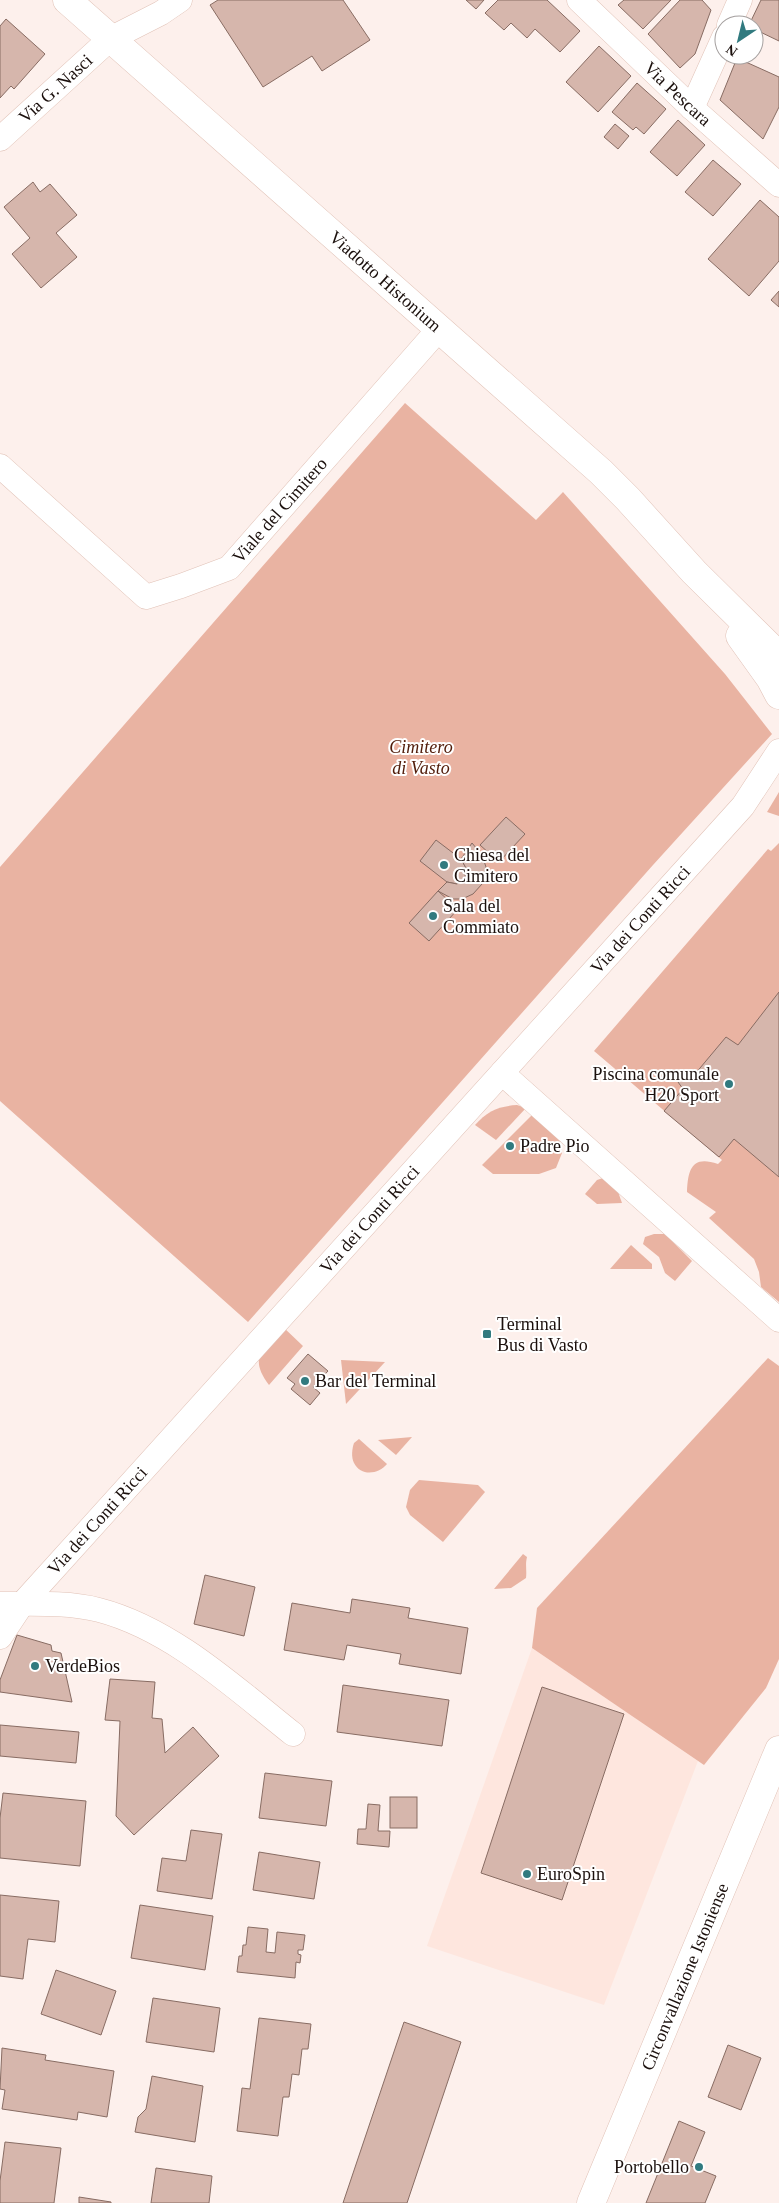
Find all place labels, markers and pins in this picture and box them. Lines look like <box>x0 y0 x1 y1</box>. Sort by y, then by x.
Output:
place label: Chiesa del Cimitero <box>454 845 529 886</box>
marker: Chiesa del Cimitero <box>438 859 450 871</box>
place label: Sala del Commiato <box>443 896 519 937</box>
marker: Sala del Commiato <box>427 910 439 922</box>
place label: Piscina comunale H20 Sport <box>593 1064 719 1105</box>
marker: Piscina comunale H20 Sport <box>723 1078 735 1090</box>
place label: Padre Pio <box>520 1136 590 1156</box>
marker: Padre Pio <box>504 1140 516 1152</box>
place label: Terminal Bus di Vasto <box>497 1314 588 1355</box>
marker: Terminal Bus di Vasto <box>481 1328 493 1340</box>
place label: Bar del Terminal <box>315 1371 436 1391</box>
marker: Bar del Terminal <box>299 1375 311 1387</box>
place label: VerdeBios <box>45 1656 120 1676</box>
marker: VerdeBios <box>29 1660 41 1672</box>
place label: EuroSpin <box>537 1864 605 1884</box>
marker: EuroSpin <box>521 1868 533 1880</box>
place label: Portobello <box>614 2157 689 2177</box>
marker: Portobello <box>693 2161 705 2173</box>

